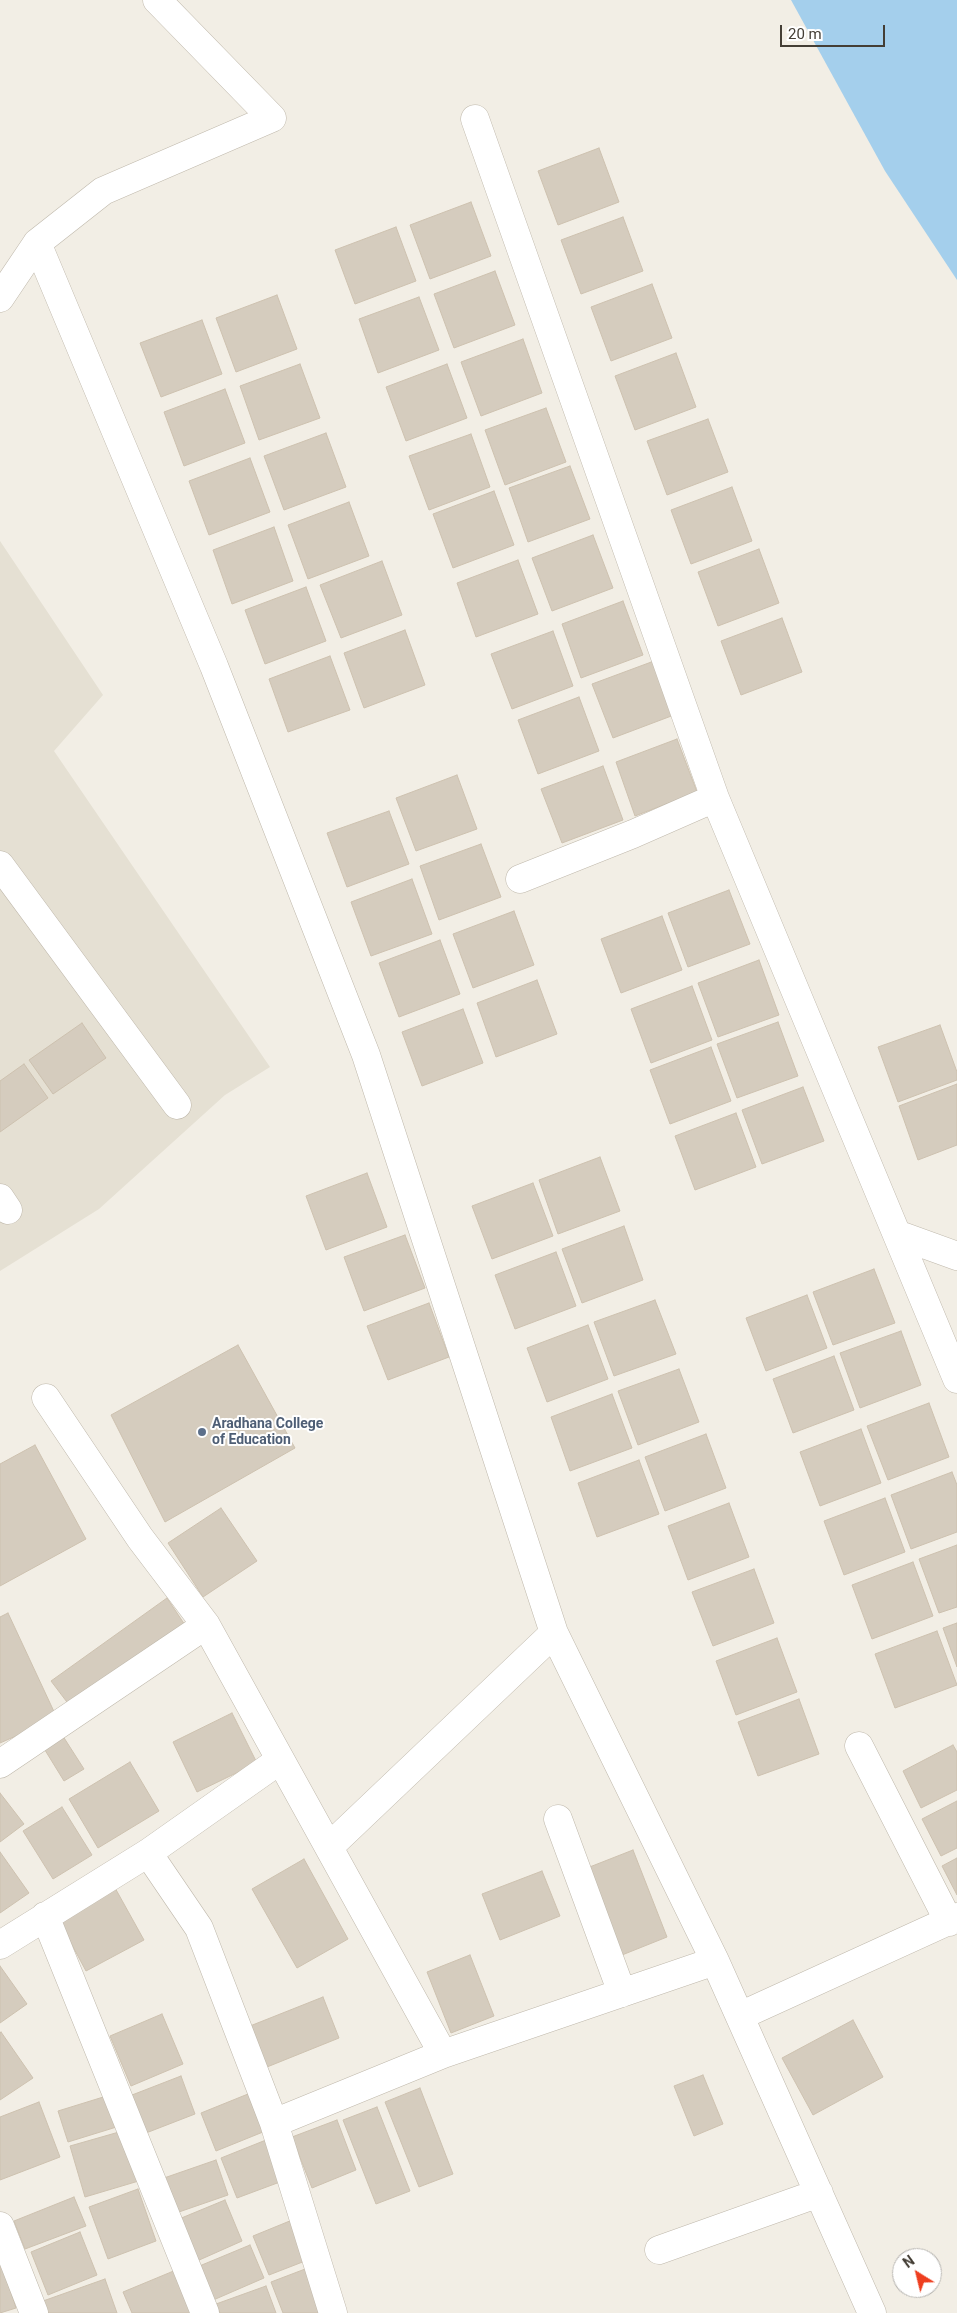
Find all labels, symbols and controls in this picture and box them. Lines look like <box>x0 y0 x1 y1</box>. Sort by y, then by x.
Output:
scale bar <box>782 15 887 47</box>
text: 20 m <box>788 25 822 43</box>
place label: Aradhana College of Education <box>212 1416 323 1448</box>
marker: Aradhana College of Education <box>196 1426 208 1438</box>
north arrow <box>892 2248 942 2298</box>
text: N <box>900 2252 917 2271</box>

